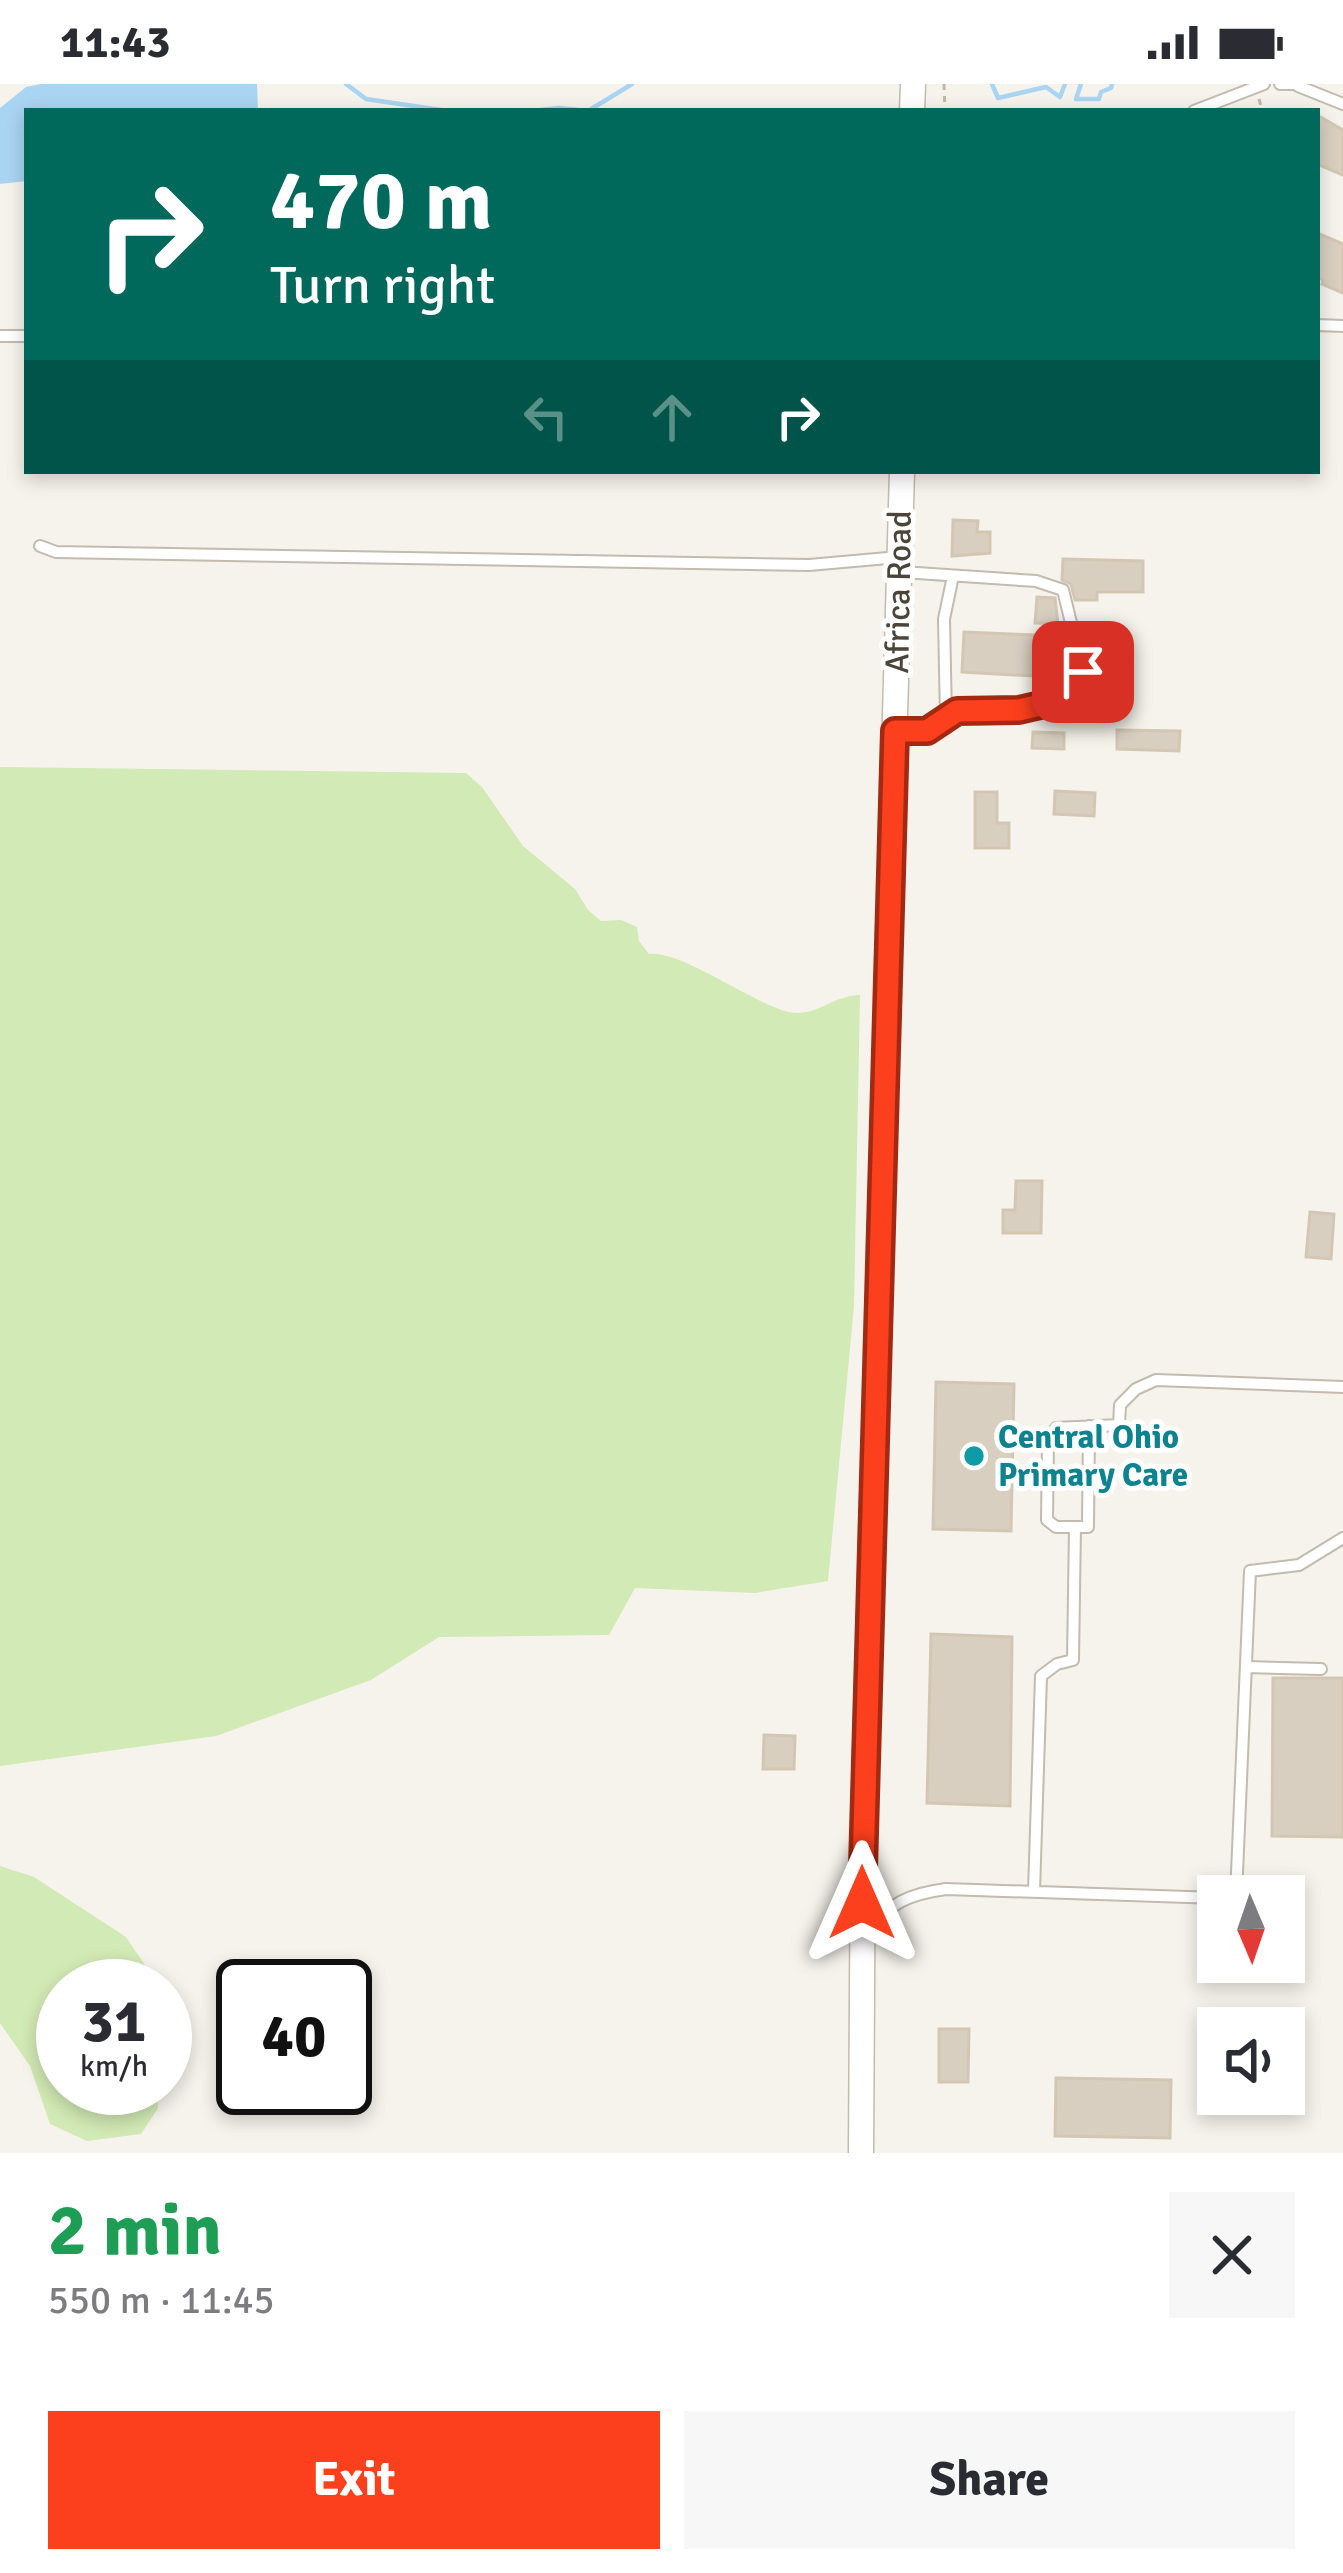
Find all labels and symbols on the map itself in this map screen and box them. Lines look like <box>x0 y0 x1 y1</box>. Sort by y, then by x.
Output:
street label: Africa Road <box>877 510 921 674</box>
pin <box>1032 621 1134 723</box>
place label: Central Ohio Primary Care <box>998 1417 1188 1496</box>
marker: Central Ohio Primary Care <box>961 1443 987 1469</box>
position arrow <box>799 1840 925 1966</box>
north arrow <box>1197 1875 1305 1983</box>
speed limit sign: 40 <box>216 1959 372 2115</box>

